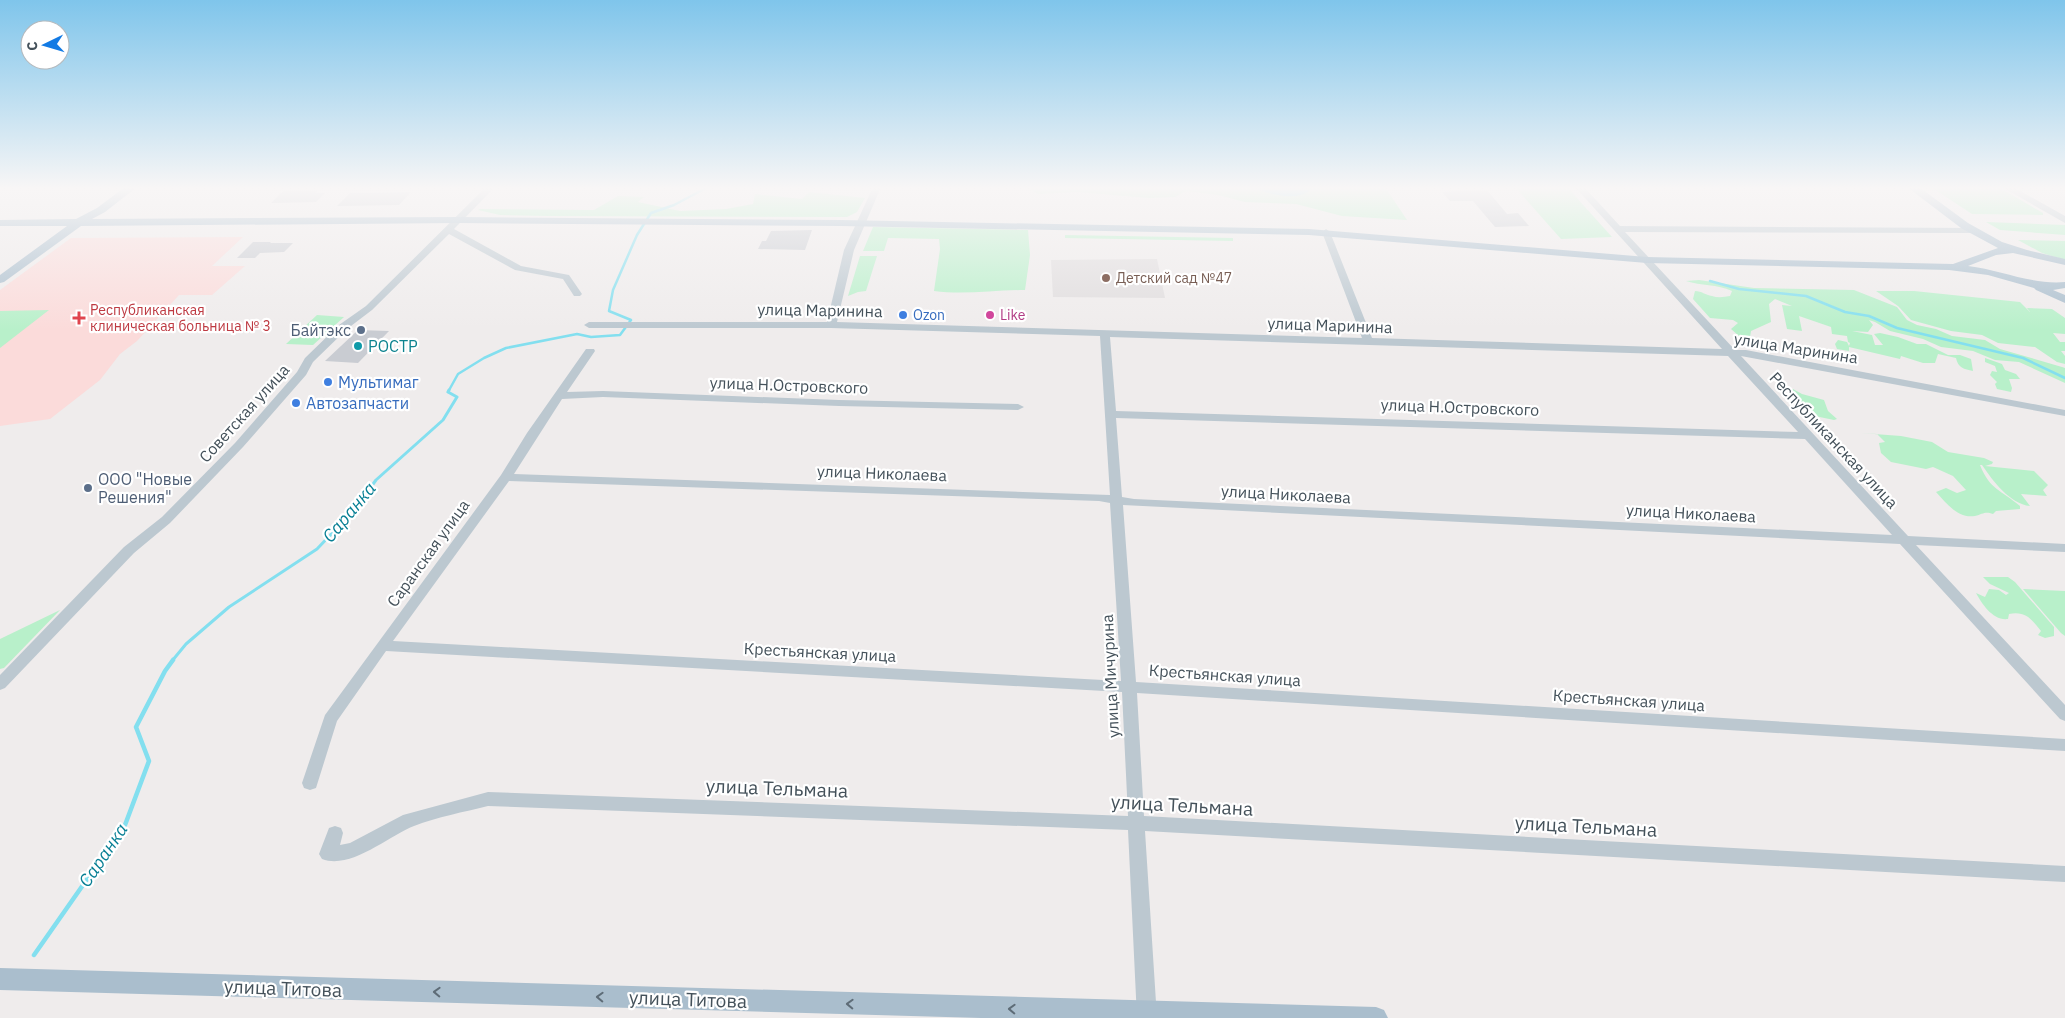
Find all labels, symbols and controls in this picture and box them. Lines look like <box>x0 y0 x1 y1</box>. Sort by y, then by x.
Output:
north arrow <box>20 20 70 70</box>
text: С <box>23 41 41 51</box>
place label: Детский сад №47 <box>1116 269 1232 287</box>
marker: Детский сад №47 <box>1100 272 1112 284</box>
street label: улица Маринина <box>757 299 883 321</box>
place label: Республиканская клиническая больница № 3 <box>90 301 271 335</box>
place label: Ozon <box>913 306 945 324</box>
place label: Like <box>1000 306 1026 324</box>
marker: Ozon <box>897 309 909 321</box>
marker: Like <box>984 309 996 321</box>
marker: Республиканская клиническая больница № 3 <box>72 311 86 325</box>
street label: улица Маринина <box>1267 313 1393 337</box>
place label: Байтэкс <box>291 320 351 340</box>
marker: Байтэкс <box>355 324 367 336</box>
street label: улица Маринина <box>1733 328 1860 368</box>
place label: РОСТР <box>368 336 418 356</box>
marker: РОСТР <box>352 340 364 352</box>
street label: Советская улица <box>195 359 294 466</box>
street label: Республиканская улица <box>1766 368 1903 513</box>
place label: Мультимаг <box>338 372 419 392</box>
street label: улица Н.Островского <box>709 372 869 398</box>
marker: Мультимаг <box>322 376 334 388</box>
place label: Автозапчасти <box>306 393 409 413</box>
street label: улица Н.Островского <box>1380 394 1540 420</box>
marker: Автозапчасти <box>290 397 302 409</box>
street label: улица Николаева <box>817 461 948 485</box>
place label: ООО "Новые Решения" <box>98 469 192 507</box>
water label: Саранка <box>317 477 381 547</box>
street label: улица Николаева <box>1221 481 1352 507</box>
marker: ООО "Новые Решения" <box>82 482 94 494</box>
street label: Саранская улица <box>382 495 474 610</box>
street label: улица Николаева <box>1626 500 1757 526</box>
street label: улица Мичурина <box>1097 613 1123 738</box>
street label: Крестьянская улица <box>743 638 897 666</box>
street label: Крестьянская улица <box>1148 660 1302 690</box>
street label: Крестьянская улица <box>1552 685 1706 715</box>
street label: улица Тельмана <box>705 774 849 802</box>
street label: улица Тельмана <box>1110 789 1254 821</box>
street label: улица Тельмана <box>1514 810 1658 842</box>
water label: Саранка <box>73 819 133 891</box>
street label: улица Титова <box>223 974 343 1002</box>
street label: улица Титова <box>628 985 748 1013</box>
one-way arrow <box>433 987 441 997</box>
one-way arrow <box>596 991 604 1002</box>
one-way arrow <box>845 999 853 1009</box>
one-way arrow <box>1008 1003 1016 1014</box>

